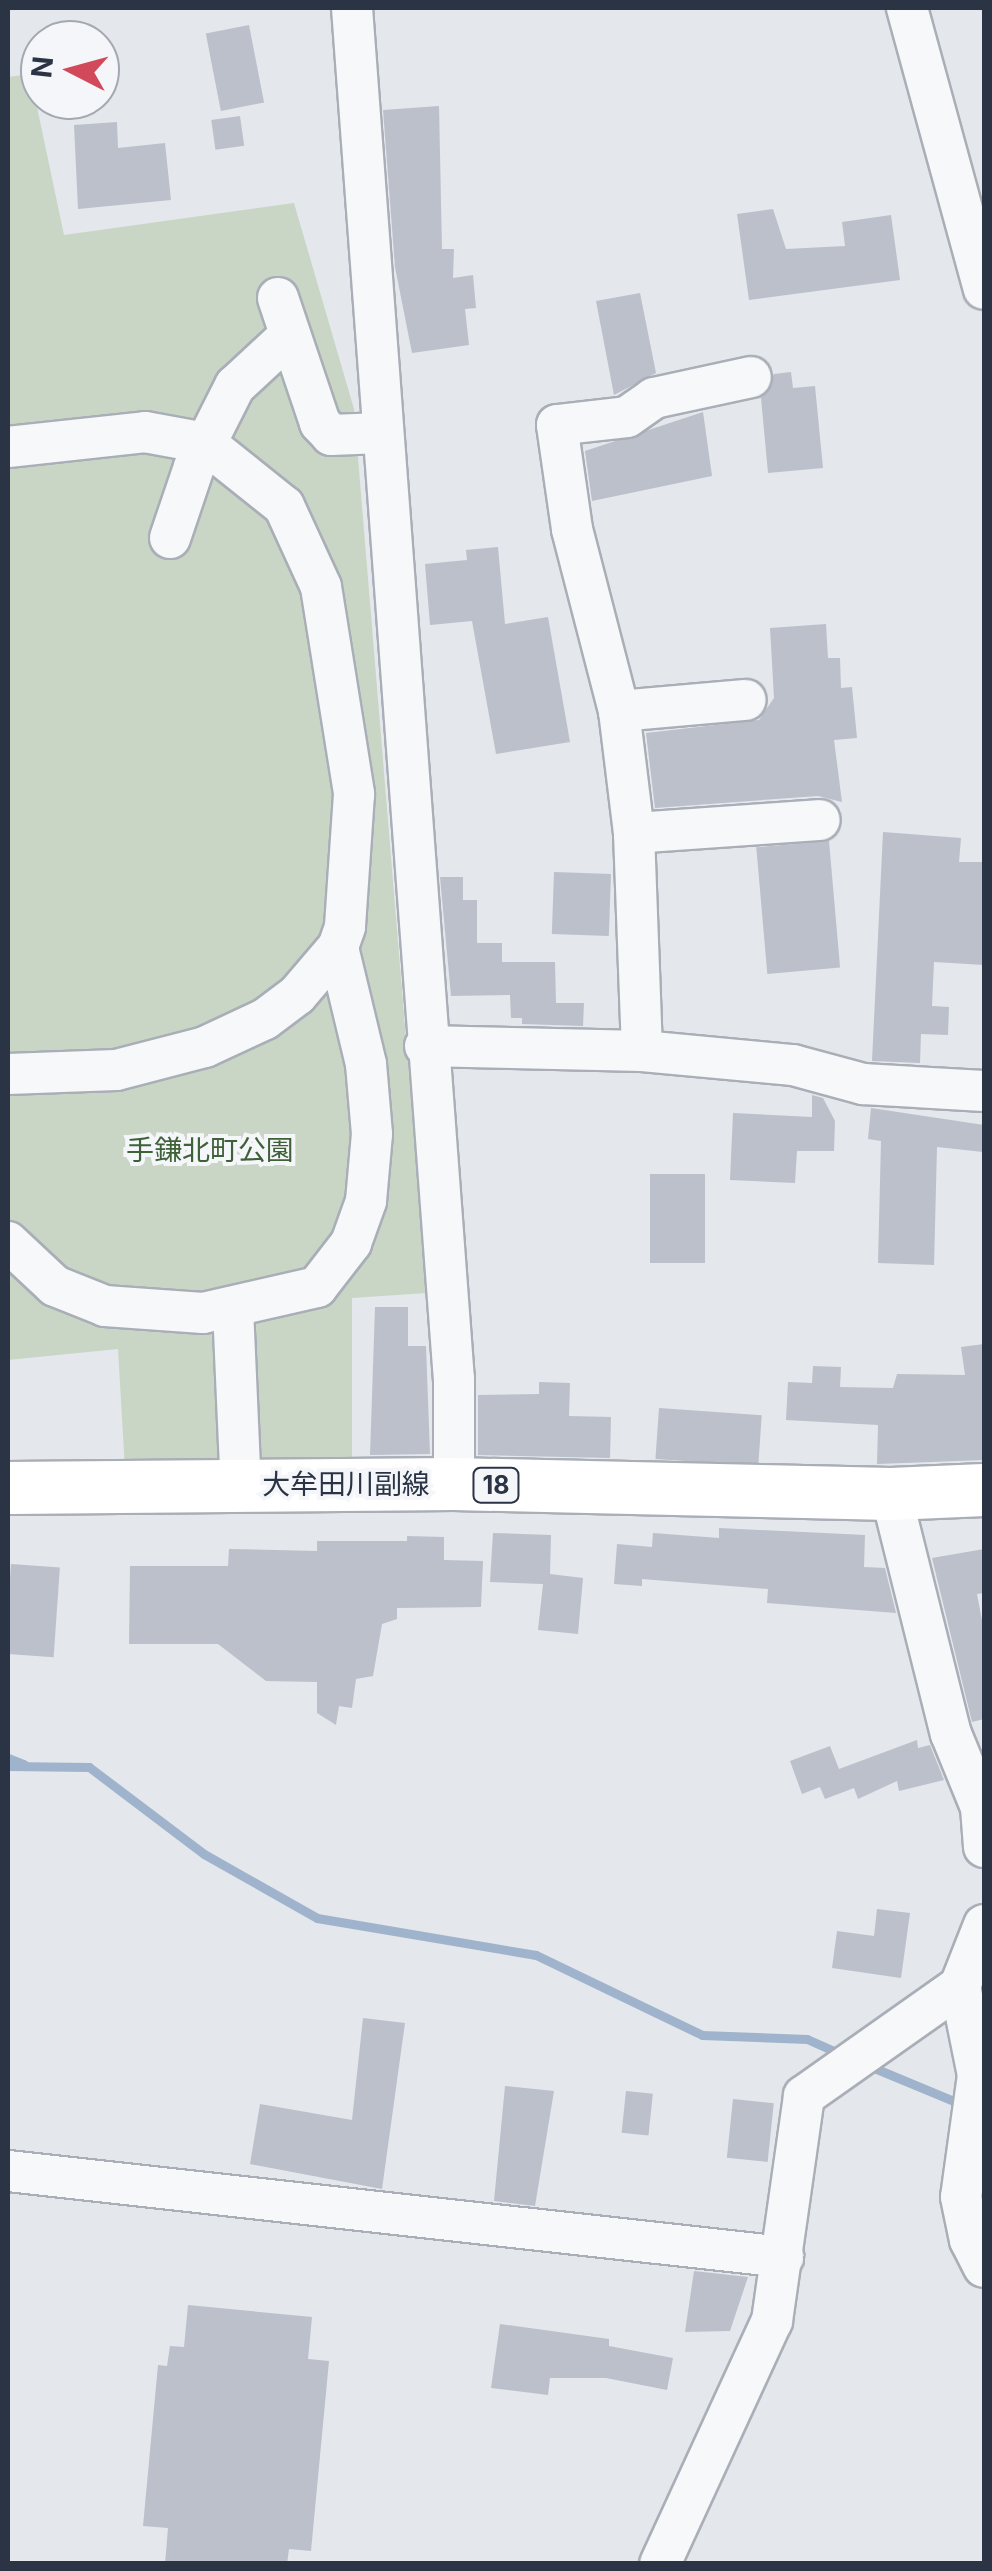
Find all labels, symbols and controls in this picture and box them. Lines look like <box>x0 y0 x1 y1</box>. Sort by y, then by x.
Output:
north arrow <box>20 20 120 120</box>
text: N <box>24 55 60 79</box>
park label: 手鎌北町公園 <box>126 1133 294 1167</box>
road number: 18 <box>471 1465 521 1505</box>
street label: 大牟田川副線 <box>262 1467 430 1501</box>

